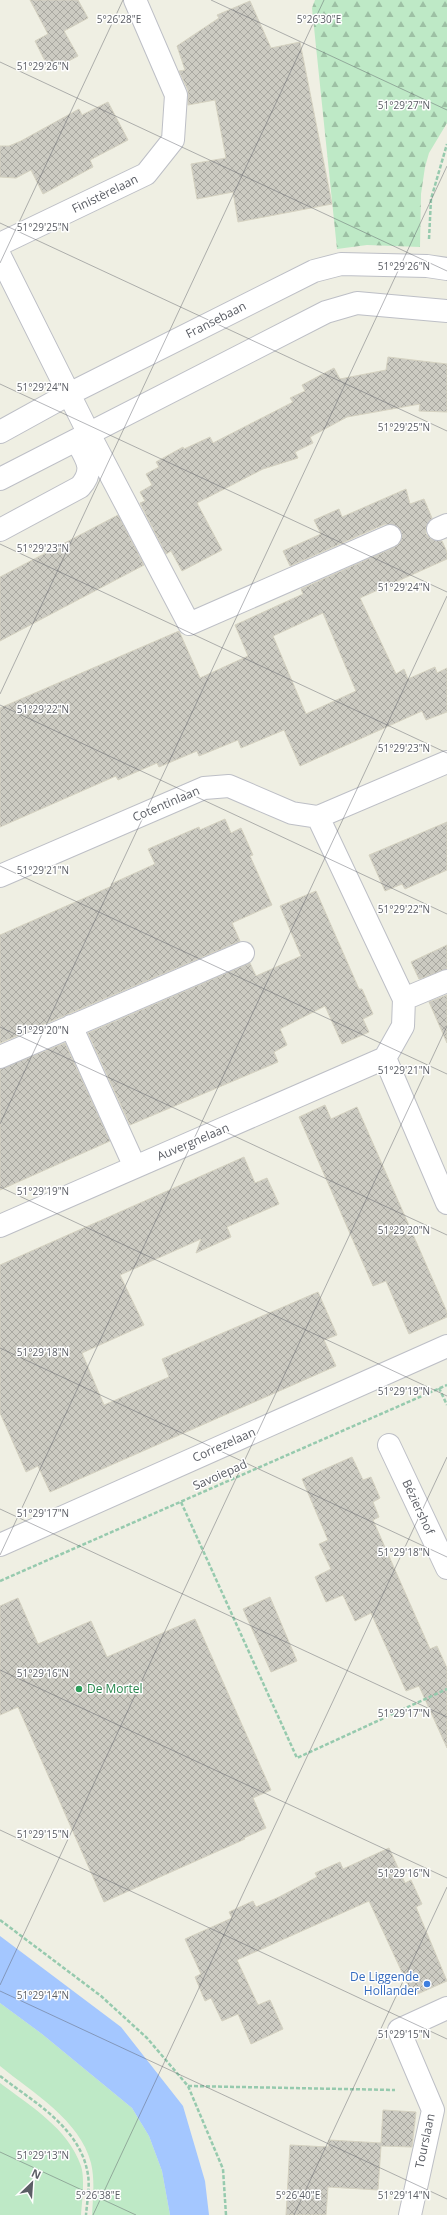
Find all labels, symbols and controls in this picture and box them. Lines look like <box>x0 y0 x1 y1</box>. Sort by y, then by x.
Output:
text: 5°26'28"E <box>97 12 141 26</box>
text: 5°26'30"E <box>297 12 341 26</box>
text: 51°29'26"N <box>17 59 69 73</box>
text: 51°29'27"N <box>378 98 430 112</box>
street label: Finistèrelaan <box>69 170 141 217</box>
text: 51°29'25"N <box>17 220 69 234</box>
text: 51°29'26"N <box>378 259 430 273</box>
street label: Fransebaan <box>183 297 249 342</box>
text: 51°29'24"N <box>17 380 69 394</box>
text: 51°29'25"N <box>378 420 430 434</box>
text: 51°29'23"N <box>17 541 69 555</box>
text: 51°29'24"N <box>378 580 430 594</box>
text: 51°29'22"N <box>17 702 69 716</box>
text: 51°29'23"N <box>378 741 430 755</box>
street label: Cotentinlaan <box>130 782 202 825</box>
text: 51°29'21"N <box>17 863 69 877</box>
text: 51°29'22"N <box>378 902 430 916</box>
text: 51°29'20"N <box>17 1023 69 1037</box>
text: 51°29'21"N <box>378 1063 430 1077</box>
street label: Auvergnelaan <box>154 1119 232 1164</box>
text: 51°29'19"N <box>17 1184 69 1198</box>
text: 51°29'20"N <box>378 1223 430 1237</box>
text: 51°29'18"N <box>17 1345 69 1359</box>
text: 51°29'19"N <box>378 1384 430 1398</box>
street label: Correzelaan <box>190 1423 258 1466</box>
street label: Savoiepad <box>190 1455 250 1494</box>
street label: Béziershof <box>398 1476 439 1538</box>
text: 51°29'17"N <box>17 1506 69 1520</box>
text: 51°29'18"N <box>378 1545 430 1559</box>
text: 51°29'16"N <box>17 1666 69 1680</box>
place label: De Mortel <box>87 1680 143 1697</box>
marker: De Mortel <box>74 1684 84 1694</box>
text: 51°29'17"N <box>378 1706 430 1720</box>
text: 51°29'15"N <box>17 1827 69 1841</box>
text: 51°29'16"N <box>378 1866 430 1880</box>
place label: De Liggende Hollander <box>350 1968 419 1999</box>
marker: De Liggende Hollander <box>422 1979 432 1989</box>
text: 51°29'14"N <box>17 1988 69 2002</box>
text: 51°29'15"N <box>378 2027 430 2041</box>
street label: Tourslaan <box>410 2112 439 2170</box>
text: 51°29'13"N <box>17 2148 69 2162</box>
north arrow <box>12 2163 52 2203</box>
text: N <box>29 2165 44 2182</box>
text: 5°26'38"E <box>76 2188 120 2202</box>
text: 5°26'40"E <box>276 2188 320 2202</box>
text: 51°29'14"N <box>378 2188 430 2202</box>

